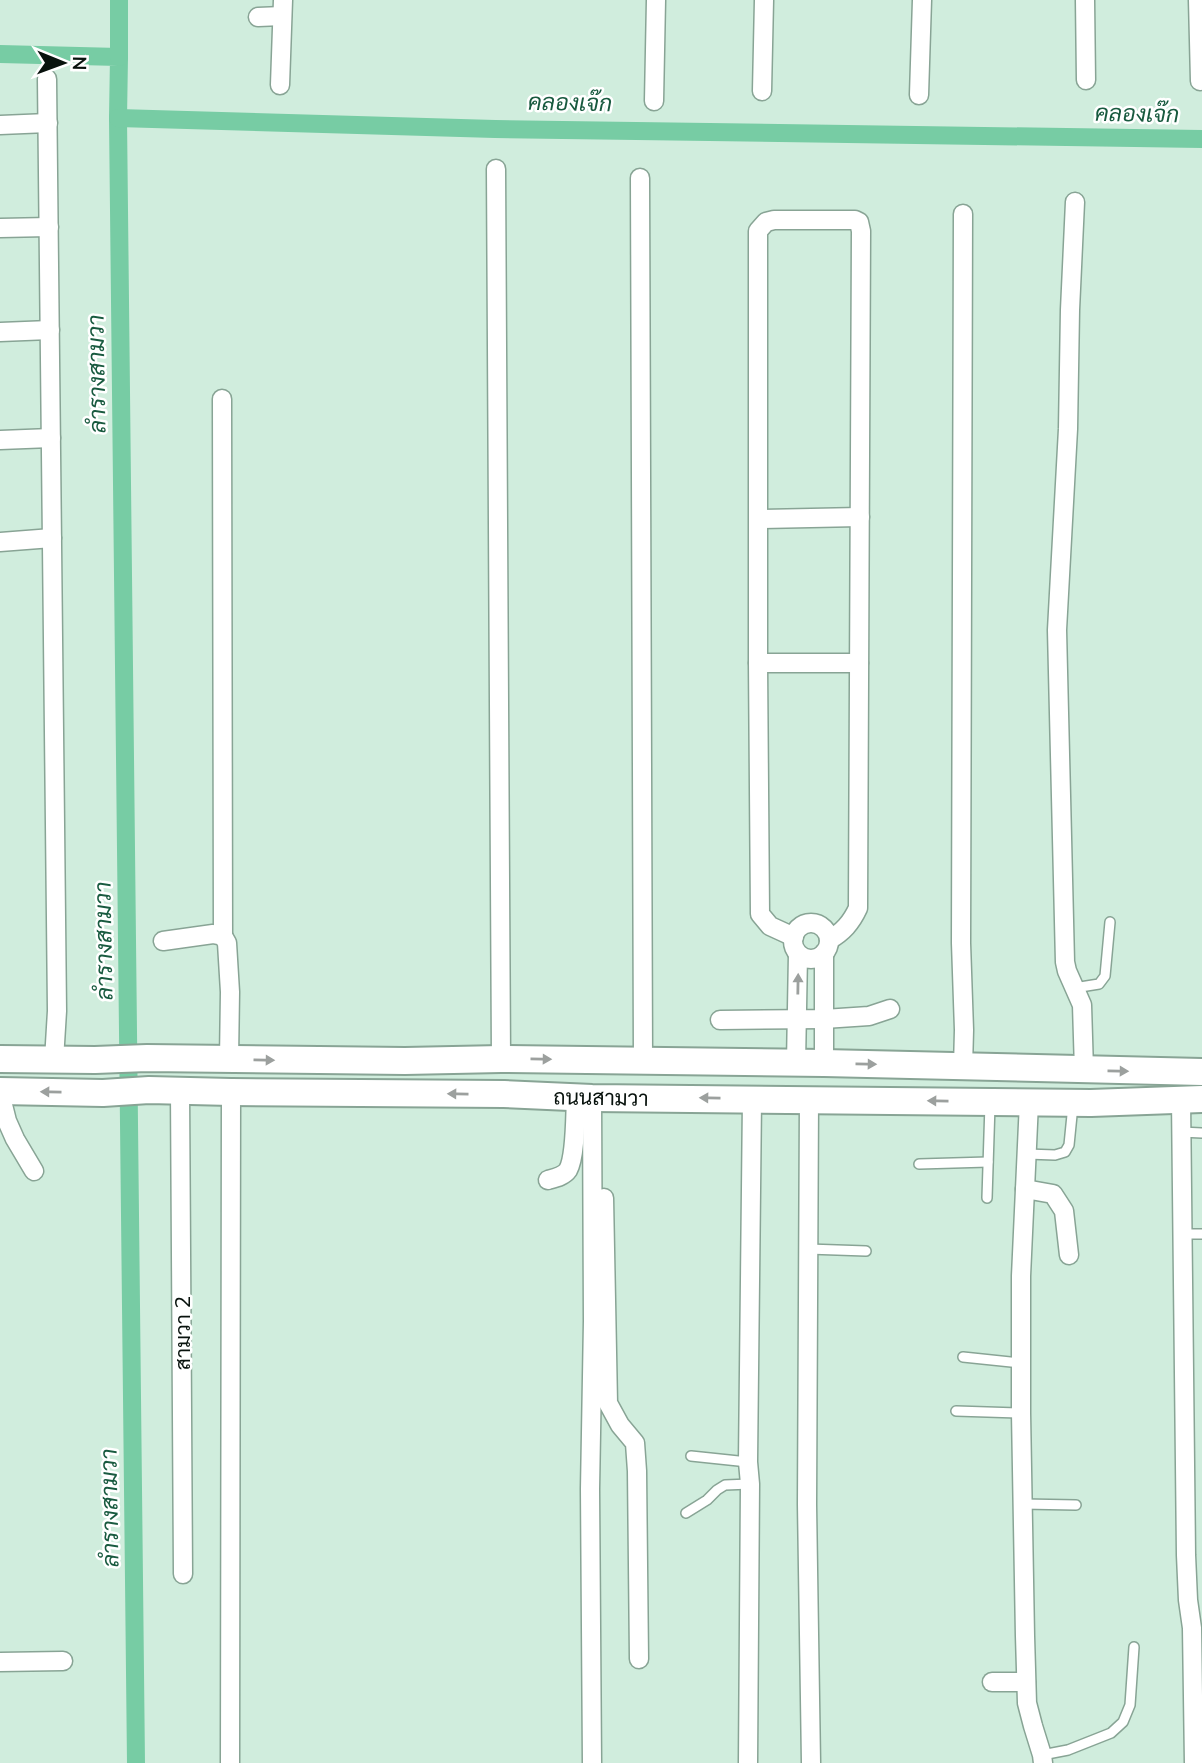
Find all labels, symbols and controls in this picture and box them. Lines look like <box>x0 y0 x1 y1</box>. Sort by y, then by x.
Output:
north arrow <box>28 28 98 98</box>
text: N <box>68 56 92 71</box>
water label: คลองเจ๊ก <box>528 87 612 117</box>
water label: คลองเจ๊ก <box>1095 98 1179 128</box>
water label: ลำรางสามวา <box>80 314 112 434</box>
water label: ลำรางสามวา <box>87 881 119 1001</box>
one-way arrow <box>792 972 804 994</box>
one-way arrow <box>530 1053 552 1065</box>
one-way arrow <box>253 1054 275 1066</box>
one-way arrow <box>855 1059 877 1070</box>
one-way arrow <box>1107 1065 1129 1076</box>
street label: ถนนสามวา <box>553 1083 649 1111</box>
one-way arrow <box>40 1086 62 1098</box>
one-way arrow <box>447 1088 469 1100</box>
one-way arrow <box>699 1092 721 1104</box>
one-way arrow <box>927 1095 949 1107</box>
street label: สามวา 2 <box>169 1296 195 1370</box>
water label: ลำรางสามวา <box>93 1448 125 1568</box>

